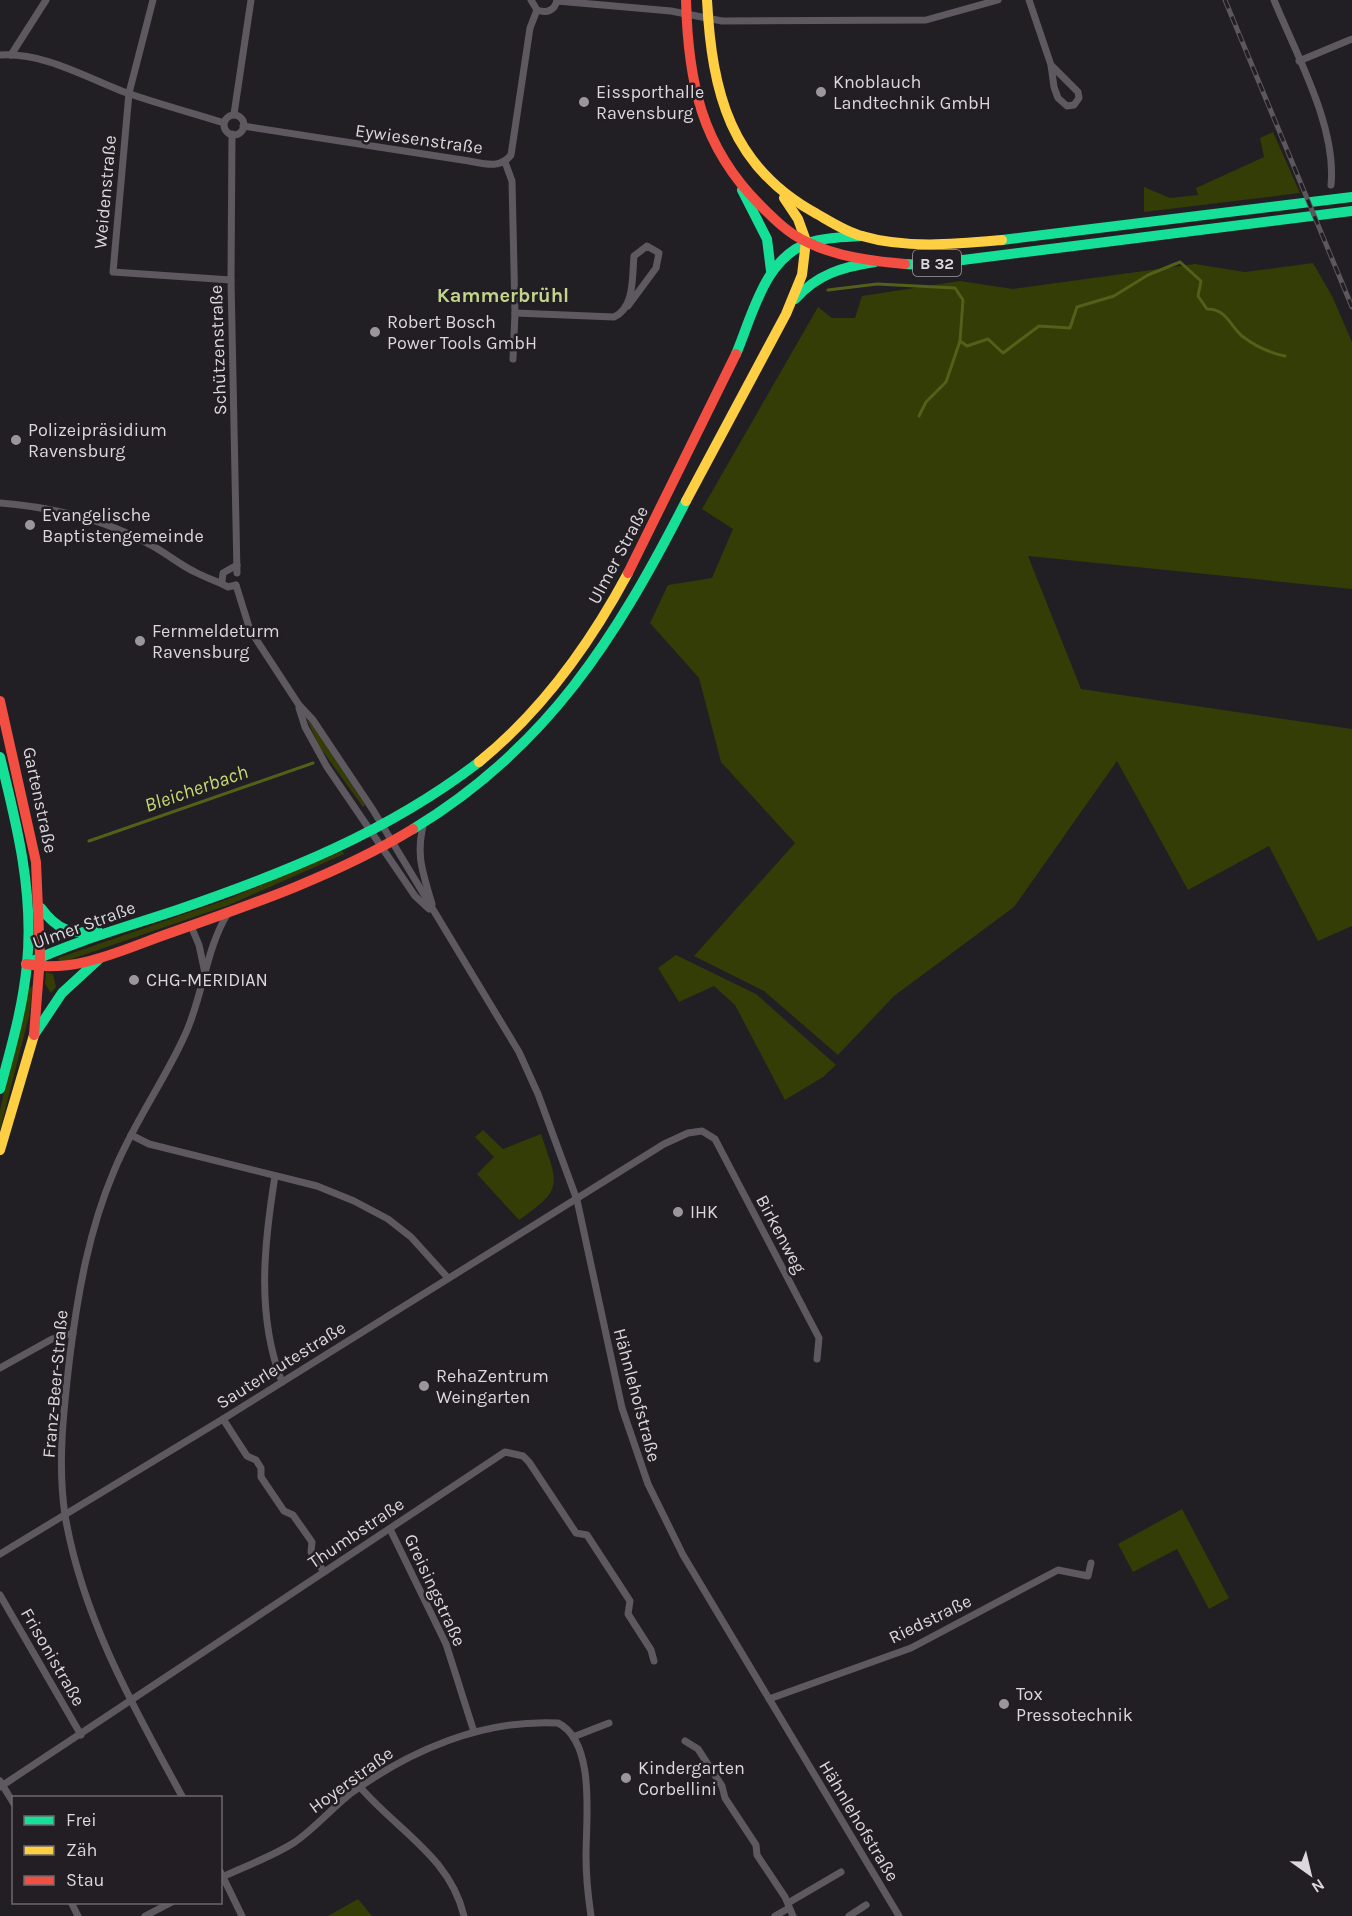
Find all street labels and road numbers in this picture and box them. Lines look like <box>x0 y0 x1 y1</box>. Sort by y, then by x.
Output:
street label: Eywiesenstraße <box>354 119 484 159</box>
street label: Weidenstraße <box>89 134 121 250</box>
road number: B 32 <box>913 250 961 276</box>
street label: Schützenstraße <box>205 285 231 415</box>
street label: Ulmer Straße <box>583 502 653 608</box>
street label: Gartenstraße <box>18 745 62 855</box>
street label: Ulmer Straße <box>29 896 139 954</box>
street label: Birkenweg <box>751 1191 811 1277</box>
street label: Franz-Beer-Straße <box>38 1309 72 1459</box>
street label: Sauterleutestraße <box>212 1316 350 1414</box>
street label: Hähnlehofstraße <box>609 1326 665 1464</box>
street label: Thumbstraße <box>304 1493 408 1573</box>
street label: Greisingstraße <box>399 1530 471 1650</box>
street label: Riedstraße <box>885 1590 975 1648</box>
street label: Frisonistraße <box>16 1604 90 1710</box>
street label: Hoyerstraße <box>305 1742 397 1818</box>
street label: Hähnlehofstraße <box>814 1756 904 1886</box>

